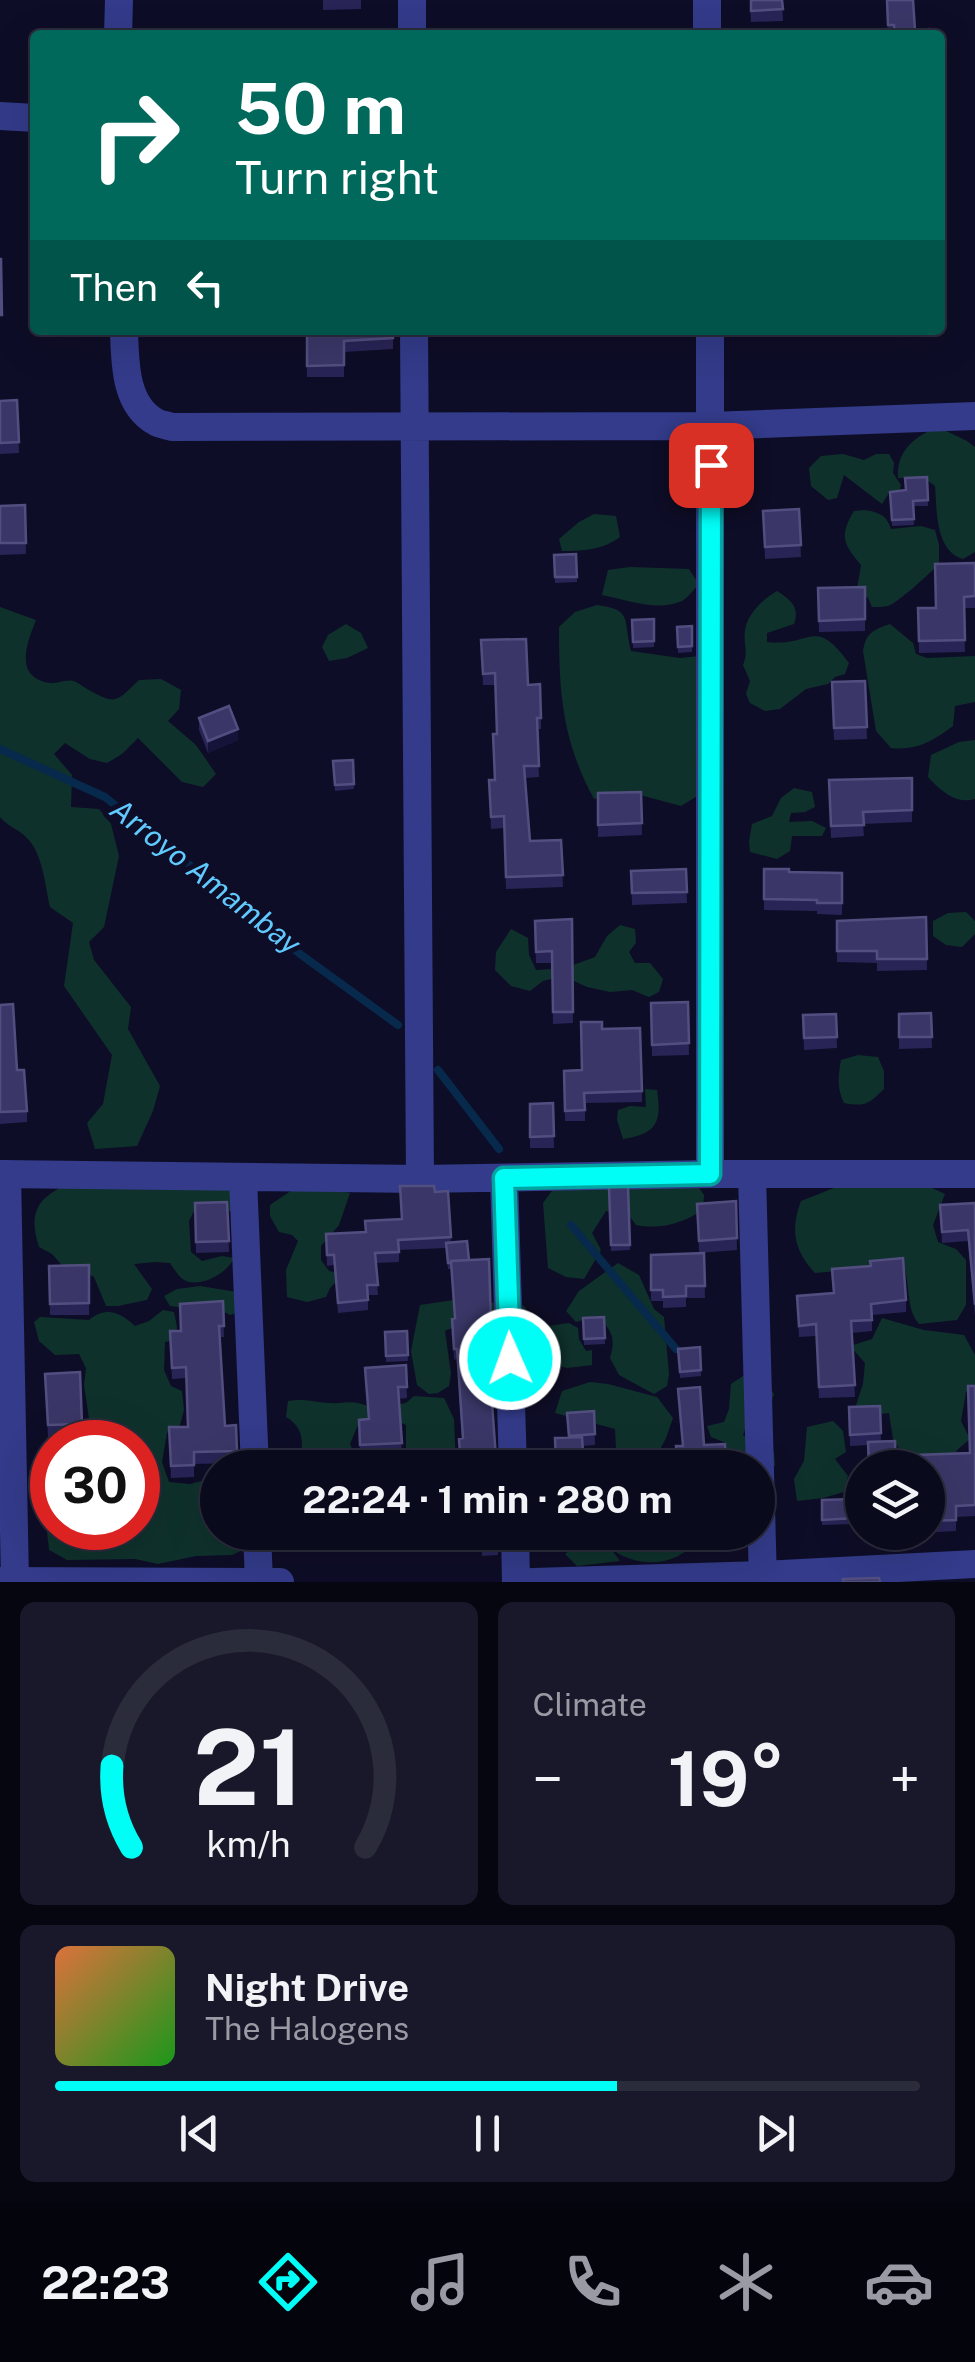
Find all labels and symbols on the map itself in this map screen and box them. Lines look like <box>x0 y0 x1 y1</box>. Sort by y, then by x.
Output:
pin <box>669 423 754 508</box>
water label: Arroyo Amambay <box>104 791 309 962</box>
position arrow <box>458 1307 562 1411</box>
speed limit sign: 30 <box>30 1420 160 1550</box>

